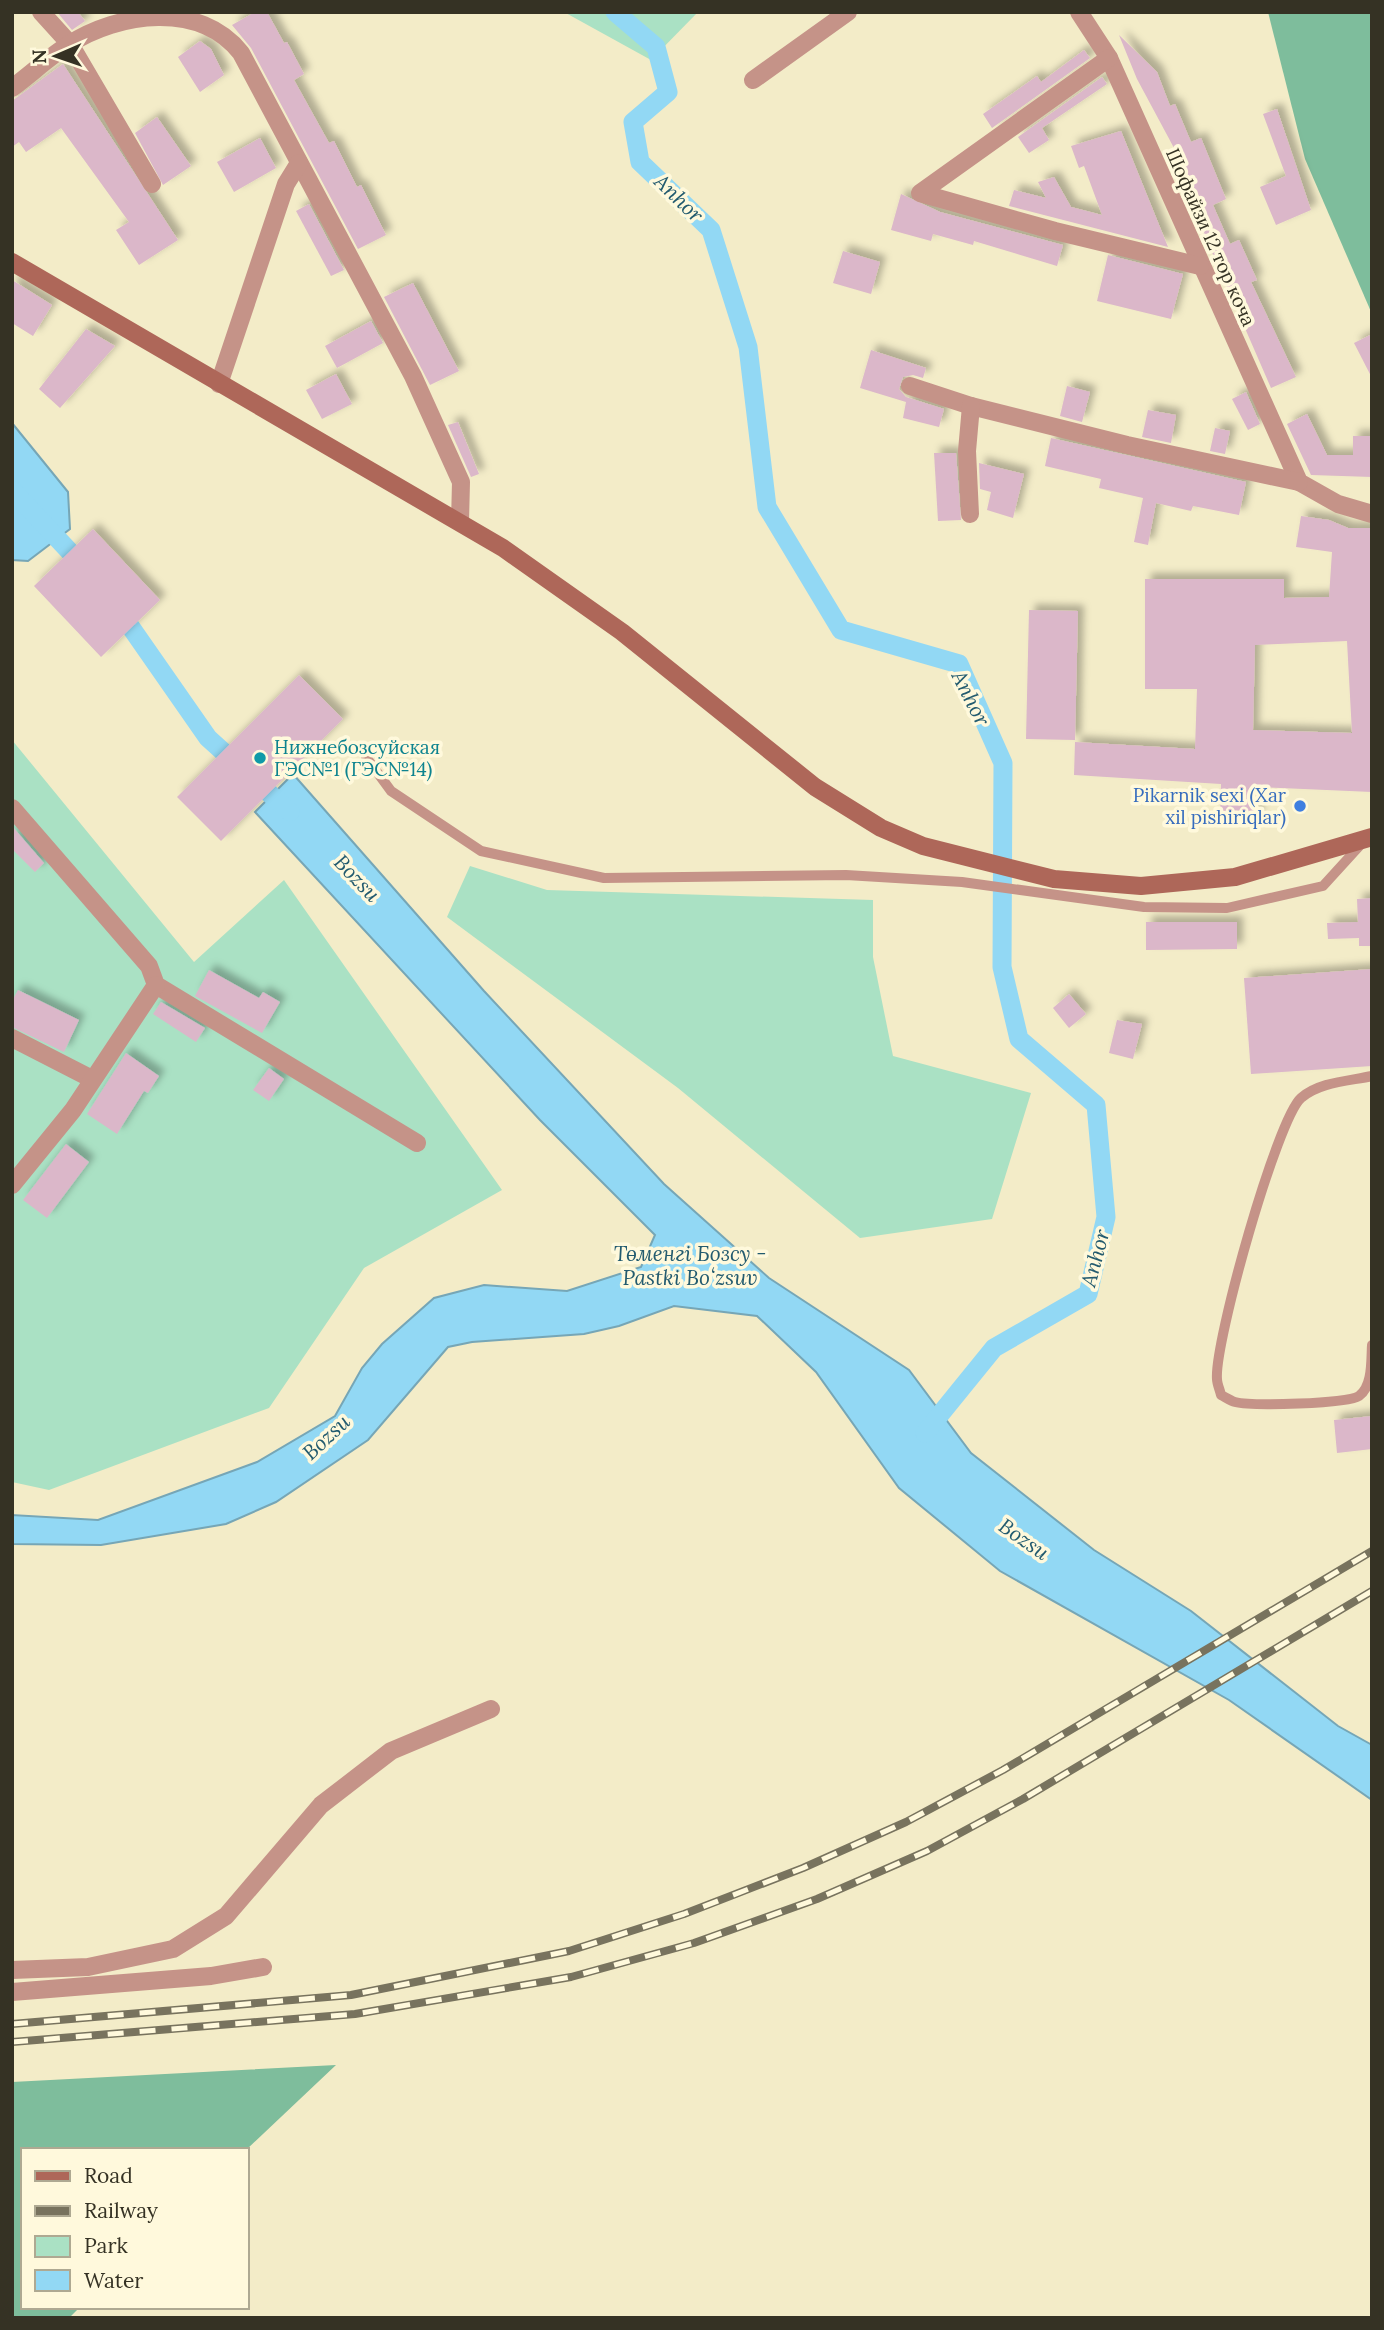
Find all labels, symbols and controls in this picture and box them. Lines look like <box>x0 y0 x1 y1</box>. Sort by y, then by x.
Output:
north arrow <box>21 21 91 91</box>
text: N <box>27 49 51 64</box>
street label: Шофайзи 12 тор коча <box>1161 144 1261 330</box>
water label: Anhor <box>648 167 710 228</box>
water label: Anhor <box>945 665 997 731</box>
place label: Нижнебозсуйская ГЭС№1 (ГЭС№14) <box>274 735 440 782</box>
marker: Нижнебозсуйская ГЭС№1 (ГЭС№14) <box>252 750 268 766</box>
place label: Pikarnik sexi (Xar xil pishiriqlar) <box>1133 783 1287 830</box>
marker: Pikarnik sexi (Xar xil pishiriqlar) <box>1292 798 1308 814</box>
water label: Bozsu <box>328 849 386 908</box>
water label: Anhor <box>1074 1226 1116 1291</box>
water label: Төменгі Бозсу - Pastki Boʻzsuv <box>614 1240 766 1291</box>
water label: Bozsu <box>297 1408 356 1466</box>
water label: Bozsu <box>994 1512 1055 1566</box>
legend <box>21 2148 248 2309</box>
text: Road <box>84 2162 133 2189</box>
text: Railway <box>84 2197 158 2224</box>
text: Park <box>84 2232 128 2259</box>
text: Water <box>84 2267 143 2294</box>

